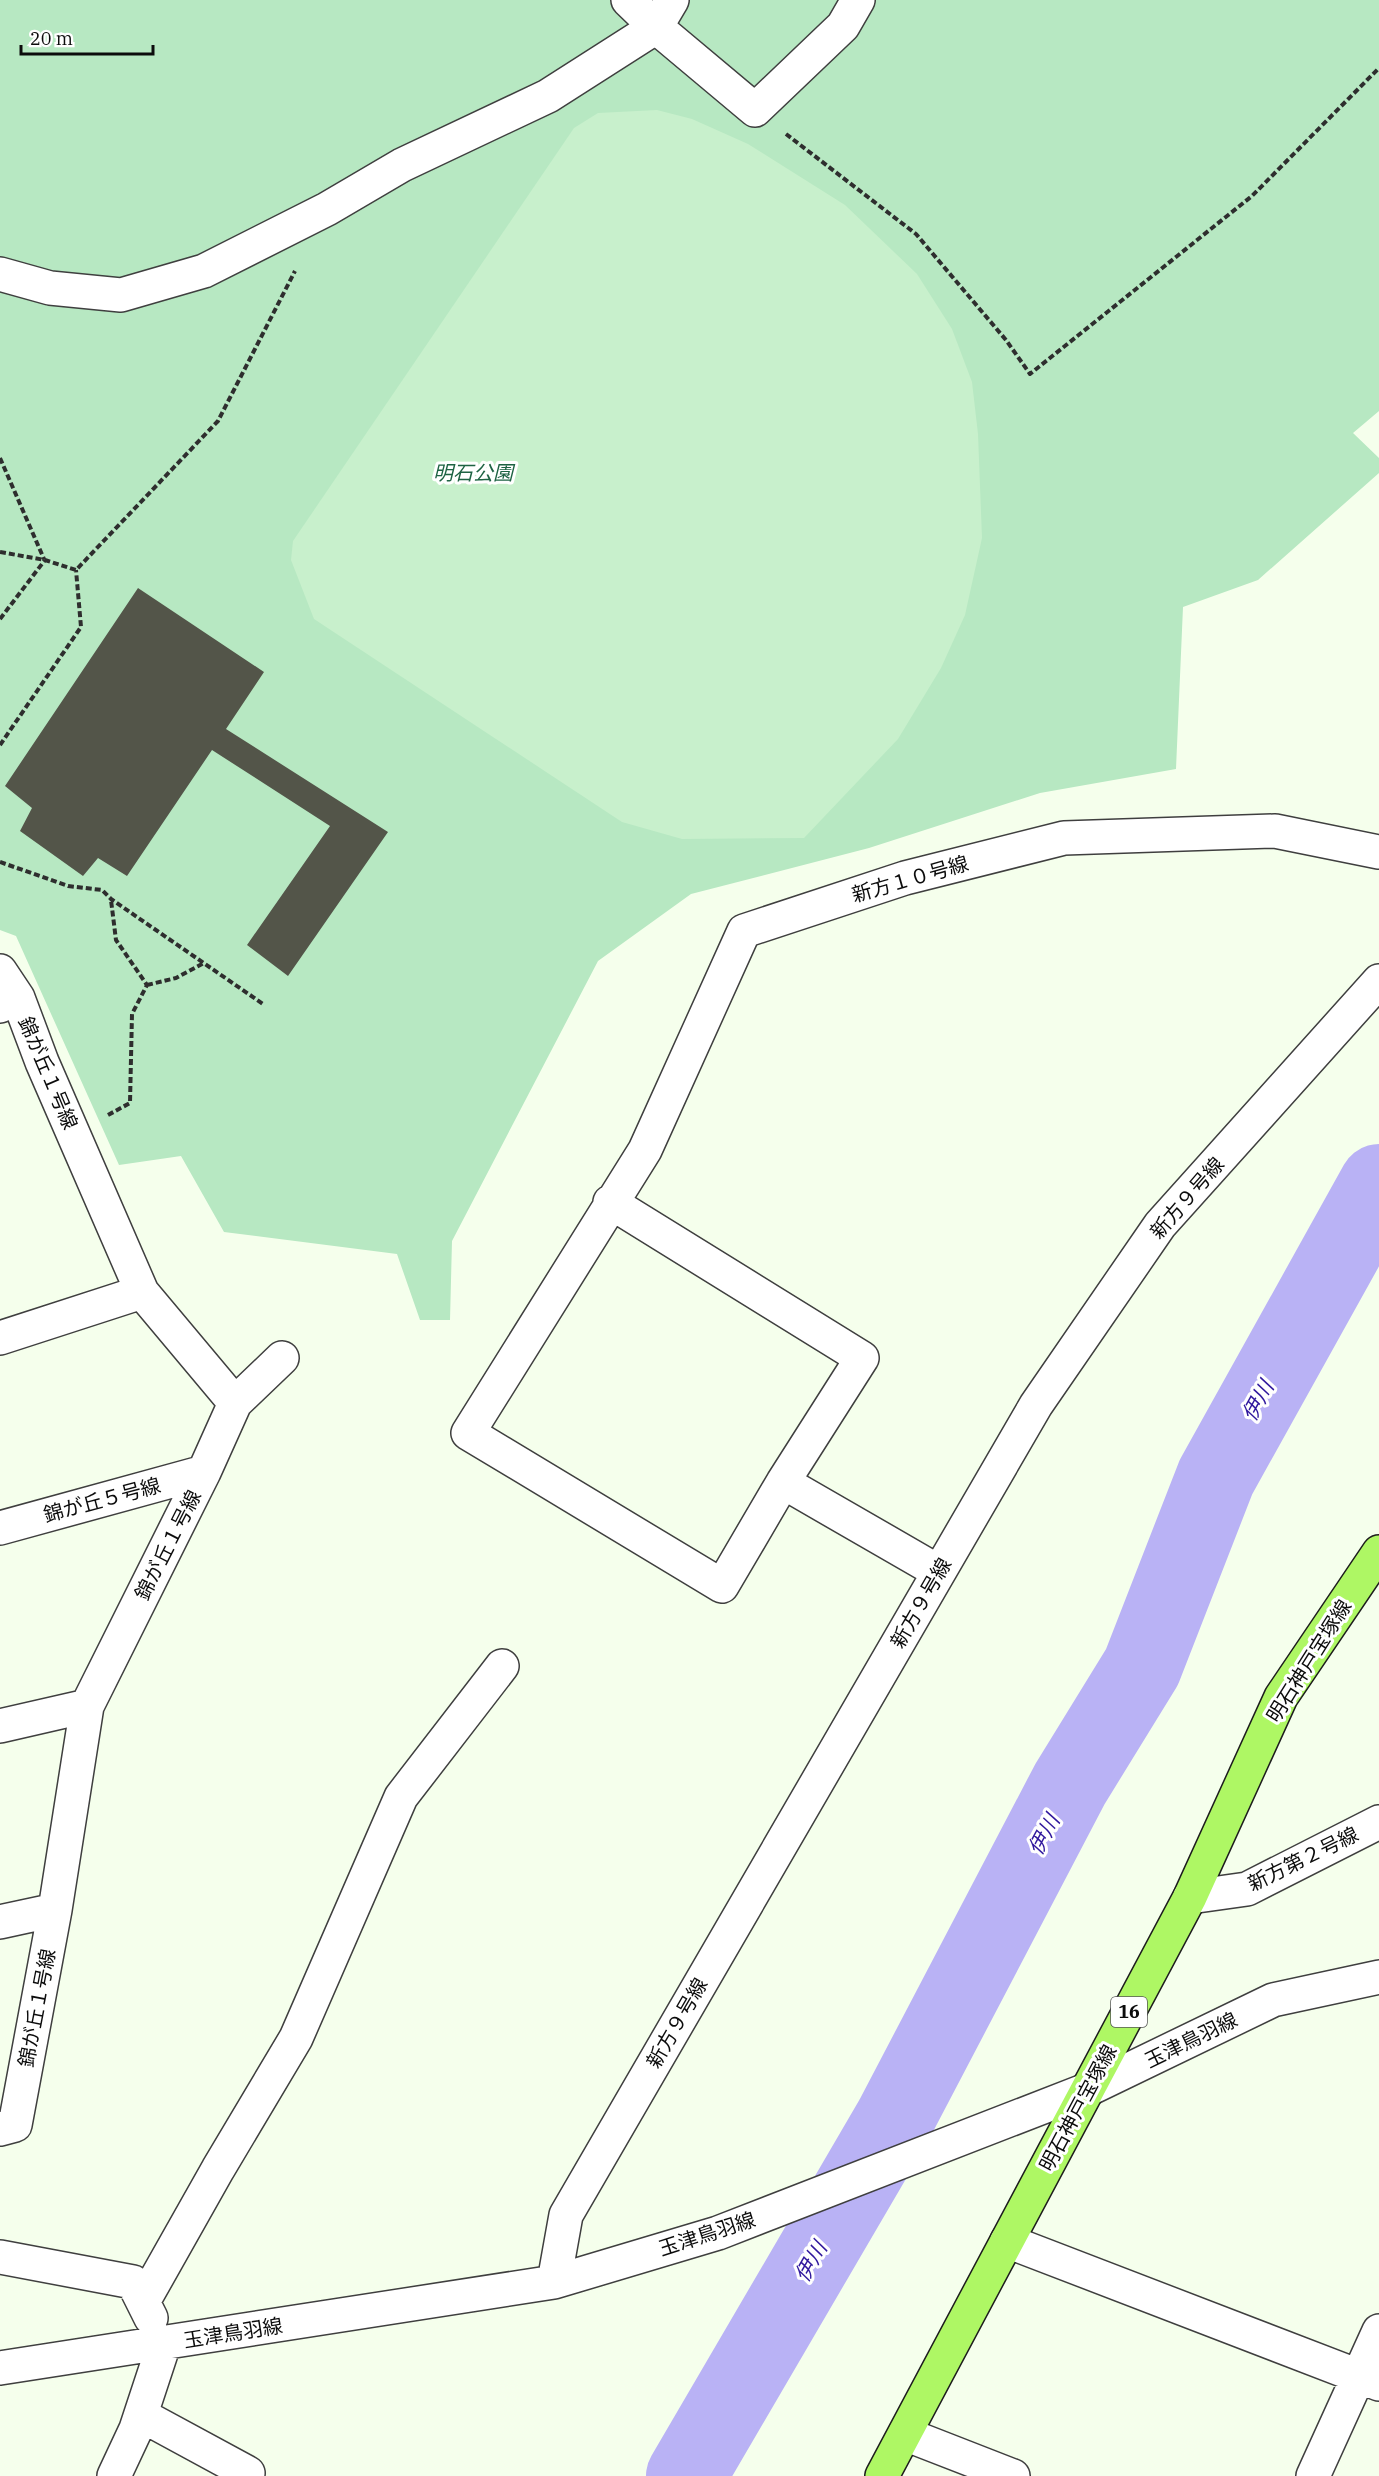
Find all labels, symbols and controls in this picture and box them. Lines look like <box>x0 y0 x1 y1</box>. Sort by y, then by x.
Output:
scale bar <box>21 18 153 56</box>
text: 20 m <box>30 27 73 50</box>
park label: 明石公園 <box>433 459 516 486</box>
street label: 新方１０号線 <box>848 849 971 908</box>
street label: 錦が丘１号線 <box>13 1012 84 1133</box>
street label: 新方９号線 <box>1144 1151 1230 1244</box>
water label: 伊川 <box>1235 1374 1281 1426</box>
street label: 錦が丘５号線 <box>40 1471 163 1528</box>
street label: 錦が丘１号線 <box>128 1485 207 1604</box>
street label: 新方９号線 <box>884 1553 957 1653</box>
street label: 明石神戸宝塚線 <box>1260 1594 1357 1727</box>
water label: 伊川 <box>1021 1808 1066 1860</box>
street label: 新方第２号線 <box>1243 1820 1363 1897</box>
street label: 錦が丘１号線 <box>12 1946 61 2069</box>
street label: 新方９号線 <box>640 1973 713 2073</box>
road number: 16 <box>1111 1997 1147 2027</box>
street label: 玉津鳥羽線 <box>1140 2005 1242 2074</box>
street label: 明石神戸宝塚線 <box>1033 2040 1122 2176</box>
street label: 玉津鳥羽線 <box>655 2205 759 2262</box>
water label: 伊川 <box>788 2235 834 2287</box>
street label: 玉津鳥羽線 <box>181 2311 284 2354</box>

